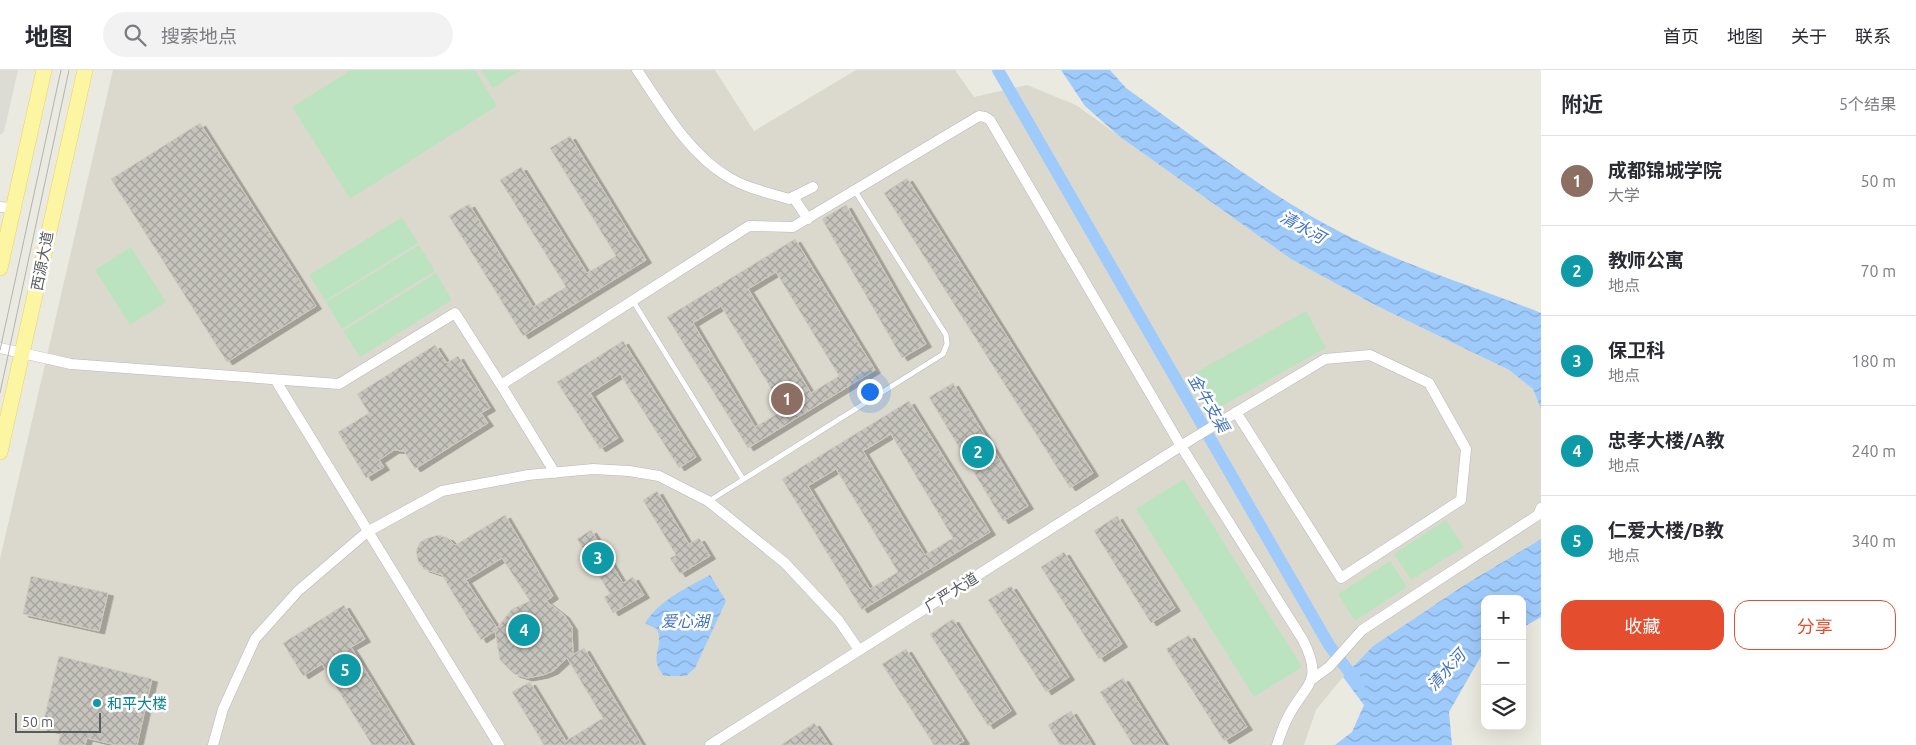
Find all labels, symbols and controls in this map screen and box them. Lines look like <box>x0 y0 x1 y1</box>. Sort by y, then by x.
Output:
search box <box>103 12 453 57</box>
icon: search <box>121 21 149 49</box>
text: 地图 <box>25 23 73 50</box>
text: 搜索地点 <box>161 25 237 47</box>
text: 首页 <box>1663 26 1699 46</box>
text: 地图 <box>1727 26 1763 46</box>
text: 关于 <box>1791 26 1827 46</box>
text: 联系 <box>1855 26 1891 46</box>
text: 附近 <box>1561 92 1603 116</box>
text: 5个结果 <box>1839 95 1896 113</box>
text: 成都锦城学院 <box>1608 159 1722 181</box>
text: 1 <box>1572 172 1582 190</box>
text: 50 m <box>1860 172 1896 190</box>
text: 大学 <box>1608 186 1640 204</box>
water label: 清水河 <box>1278 207 1331 248</box>
street label: 西源大道 <box>28 230 56 292</box>
text: 教师公寓 <box>1608 249 1684 271</box>
text: 2 <box>1572 262 1582 280</box>
text: 70 m <box>1860 262 1896 280</box>
text: 地点 <box>1608 276 1640 294</box>
text: 保卫科 <box>1608 339 1665 361</box>
text: 3 <box>1572 352 1582 370</box>
text: 180 m <box>1851 352 1896 370</box>
text: 地点 <box>1608 366 1640 384</box>
water label: 金牛支渠 <box>1185 371 1234 437</box>
your location <box>857 379 883 405</box>
pin: 1 <box>771 380 803 418</box>
text: 忠孝大楼/A教 <box>1608 429 1724 451</box>
pin: 2 <box>962 433 994 471</box>
text: 4 <box>1572 442 1582 460</box>
text: 240 m <box>1851 442 1896 460</box>
text: 地点 <box>1608 456 1640 474</box>
text: 仁爱大楼/B教 <box>1608 519 1724 541</box>
text: 5 <box>1572 532 1582 550</box>
text: 340 m <box>1851 532 1896 550</box>
pin: 3 <box>582 539 614 577</box>
text: 地点 <box>1608 546 1640 564</box>
street label: 广严大道 <box>921 569 981 615</box>
map controls <box>1481 595 1526 730</box>
button: + <box>1481 595 1526 640</box>
button: 收藏 <box>1561 600 1724 650</box>
button: 分享 <box>1734 600 1896 650</box>
pin: 4 <box>508 611 540 649</box>
water label: 爱心湖 <box>661 612 712 630</box>
button: − <box>1481 640 1526 685</box>
water label: 清水河 <box>1423 644 1471 694</box>
pin: 5 <box>329 651 361 689</box>
button: layers <box>1481 685 1526 730</box>
place label: 和平大楼 <box>107 695 167 712</box>
marker: 和平大楼 <box>91 697 103 709</box>
scale bar <box>15 710 101 733</box>
text: 50 m <box>22 714 53 730</box>

